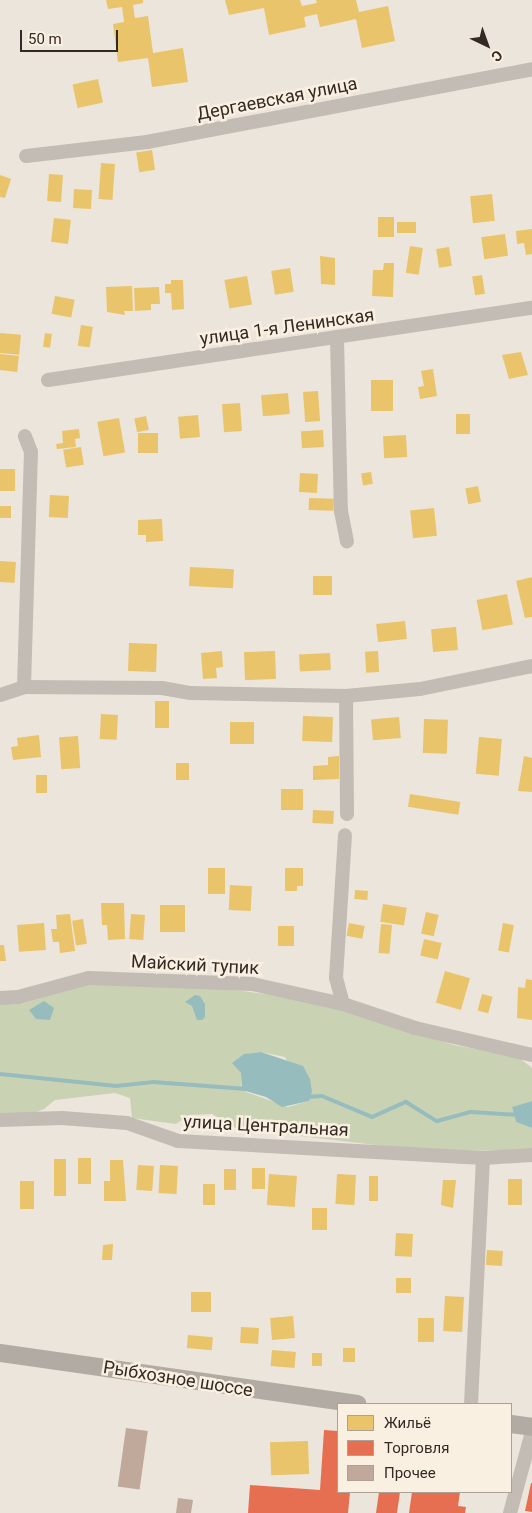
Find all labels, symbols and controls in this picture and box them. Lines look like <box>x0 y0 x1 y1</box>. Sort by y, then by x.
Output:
scale bar <box>22 20 120 52</box>
north arrow <box>462 20 512 70</box>
text: 50 m <box>28 30 62 48</box>
text: С <box>488 47 506 65</box>
street label: Дергаевская улица <box>195 73 359 125</box>
street label: улица 1-я Ленинская <box>199 304 375 350</box>
street label: Майский тупик <box>130 951 260 979</box>
street label: улица Центральная <box>183 1111 349 1141</box>
street label: Рыбхозное шоссе <box>102 1357 254 1401</box>
legend <box>337 1403 512 1493</box>
text: Жильё <box>384 1414 431 1432</box>
text: Торговля <box>384 1439 449 1457</box>
text: Прочее <box>384 1464 436 1482</box>

